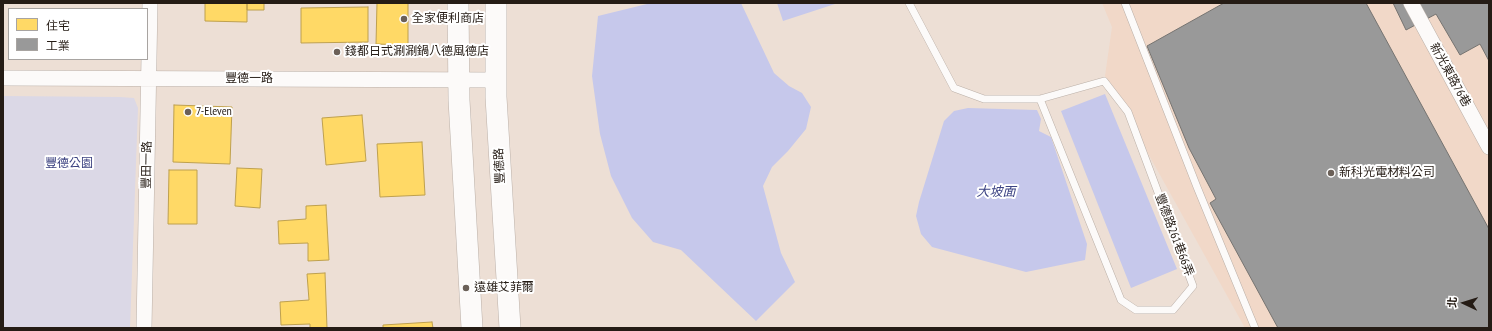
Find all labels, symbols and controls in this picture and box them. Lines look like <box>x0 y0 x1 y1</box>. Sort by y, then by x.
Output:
legend <box>8 8 148 60</box>
place label: 全家便利商店 <box>412 12 484 26</box>
marker: 全家便利商店 <box>399 14 409 24</box>
text: 住宅 <box>46 18 70 33</box>
text: 工業 <box>46 38 70 53</box>
street label: 新光東路76巷 <box>1427 41 1473 109</box>
place label: 錢都日式涮涮鍋八德風德店 <box>345 45 489 59</box>
marker: 錢都日式涮涮鍋八德風德店 <box>332 47 342 57</box>
street label: 豐德一路 <box>225 72 273 86</box>
place label: 7-Eleven <box>196 105 232 119</box>
marker: 7-Eleven <box>183 107 193 117</box>
street label: 豐田一路 <box>139 141 155 189</box>
street label: 豐德路 <box>492 148 508 184</box>
park label: 豐德公園 <box>45 157 93 171</box>
place label: 新科光電材料公司 <box>1339 166 1435 180</box>
marker: 新科光電材料公司 <box>1326 168 1336 178</box>
water label: 大坡面 <box>977 184 1015 200</box>
street label: 豐德路261巷66弄 <box>1152 192 1196 278</box>
place label: 遠雄艾菲爾 <box>474 281 534 295</box>
marker: 遠雄艾菲爾 <box>461 283 471 293</box>
north arrow <box>1444 283 1484 323</box>
text: 北 <box>1445 296 1459 308</box>

